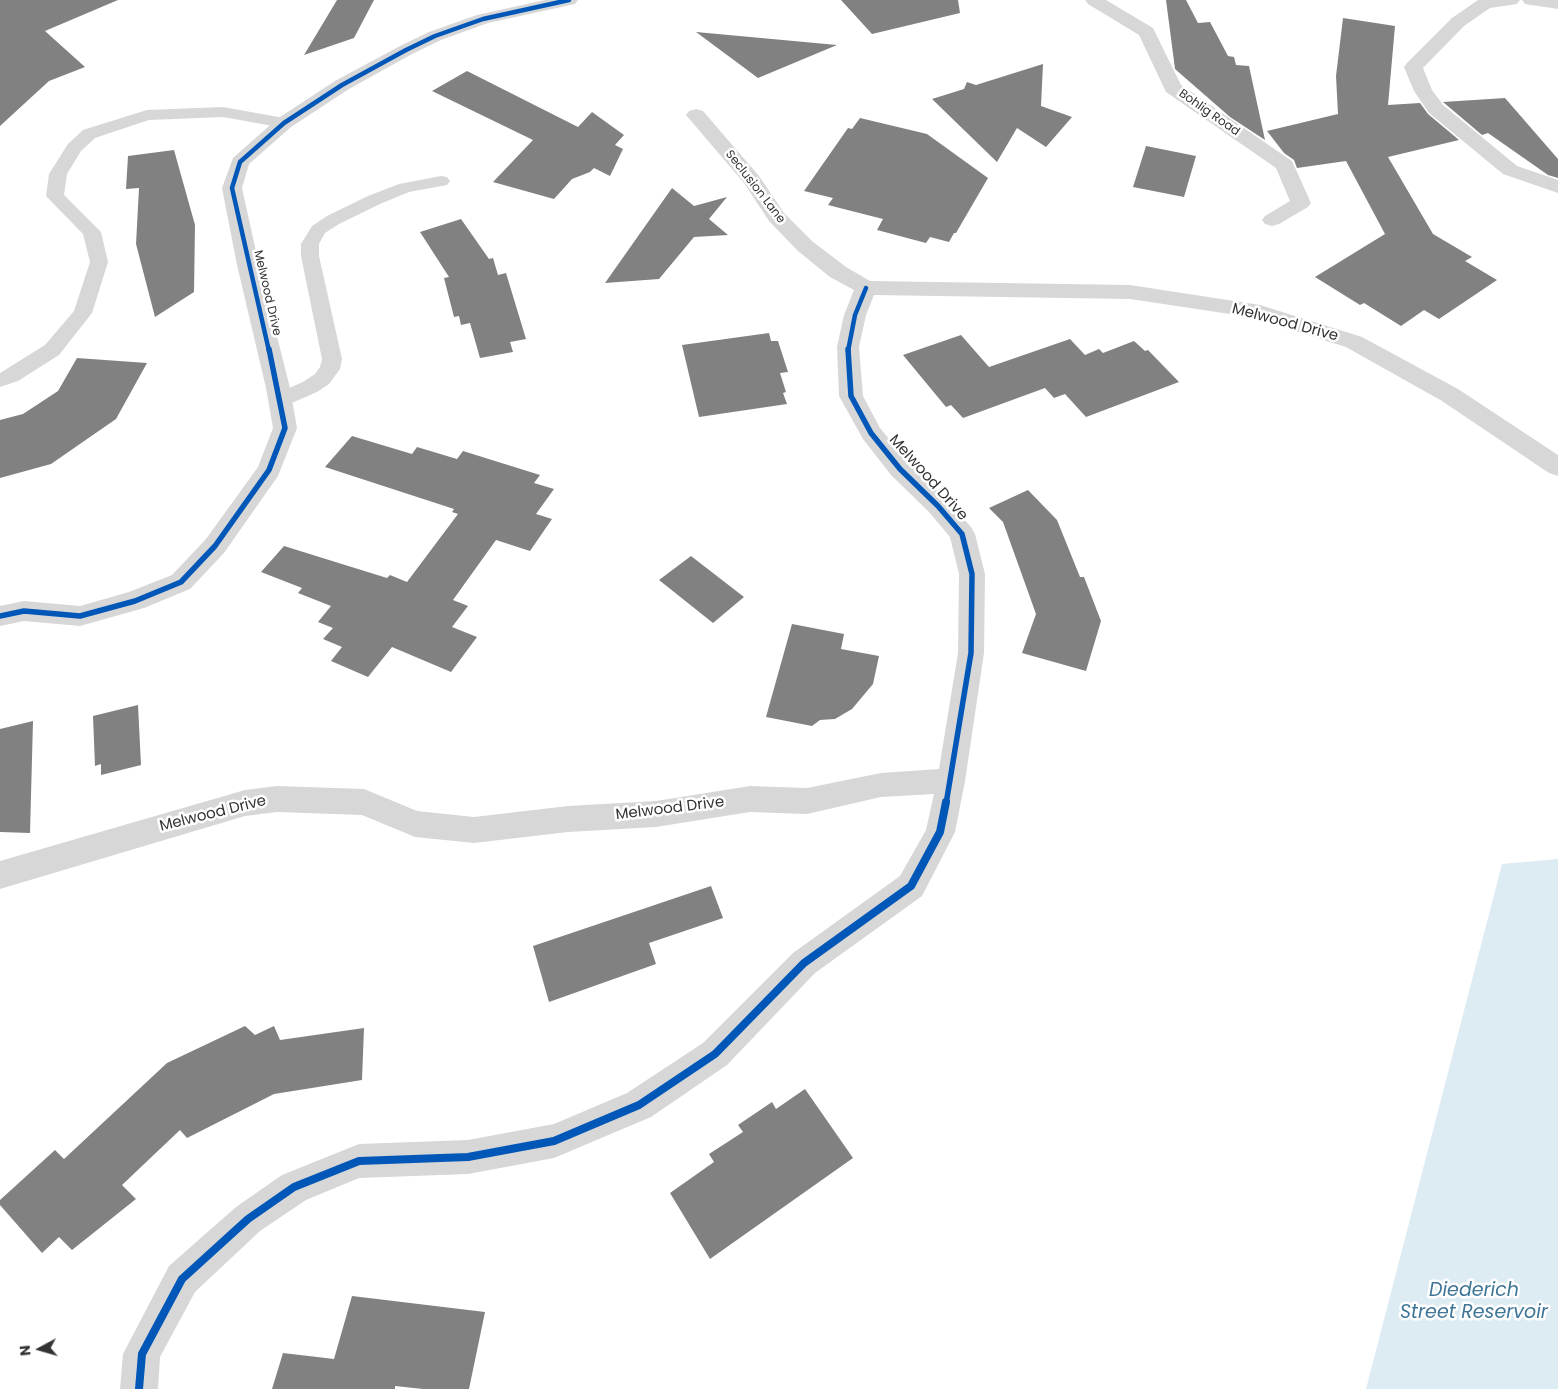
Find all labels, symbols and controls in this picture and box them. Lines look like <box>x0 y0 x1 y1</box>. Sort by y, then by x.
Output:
street label: Bohlig Road <box>1176 87 1242 139</box>
street label: Seclusion Lane <box>722 148 788 226</box>
street label: Melwood Drive <box>250 249 284 337</box>
street label: Melwood Drive <box>1230 300 1340 346</box>
street label: Melwood Drive <box>885 431 971 525</box>
street label: Melwood Drive <box>158 792 268 836</box>
street label: Melwood Drive <box>615 793 725 825</box>
water label: Diederich Street Reservoir <box>1400 1280 1548 1324</box>
north arrow <box>15 1324 65 1374</box>
text: N <box>15 1344 36 1357</box>

